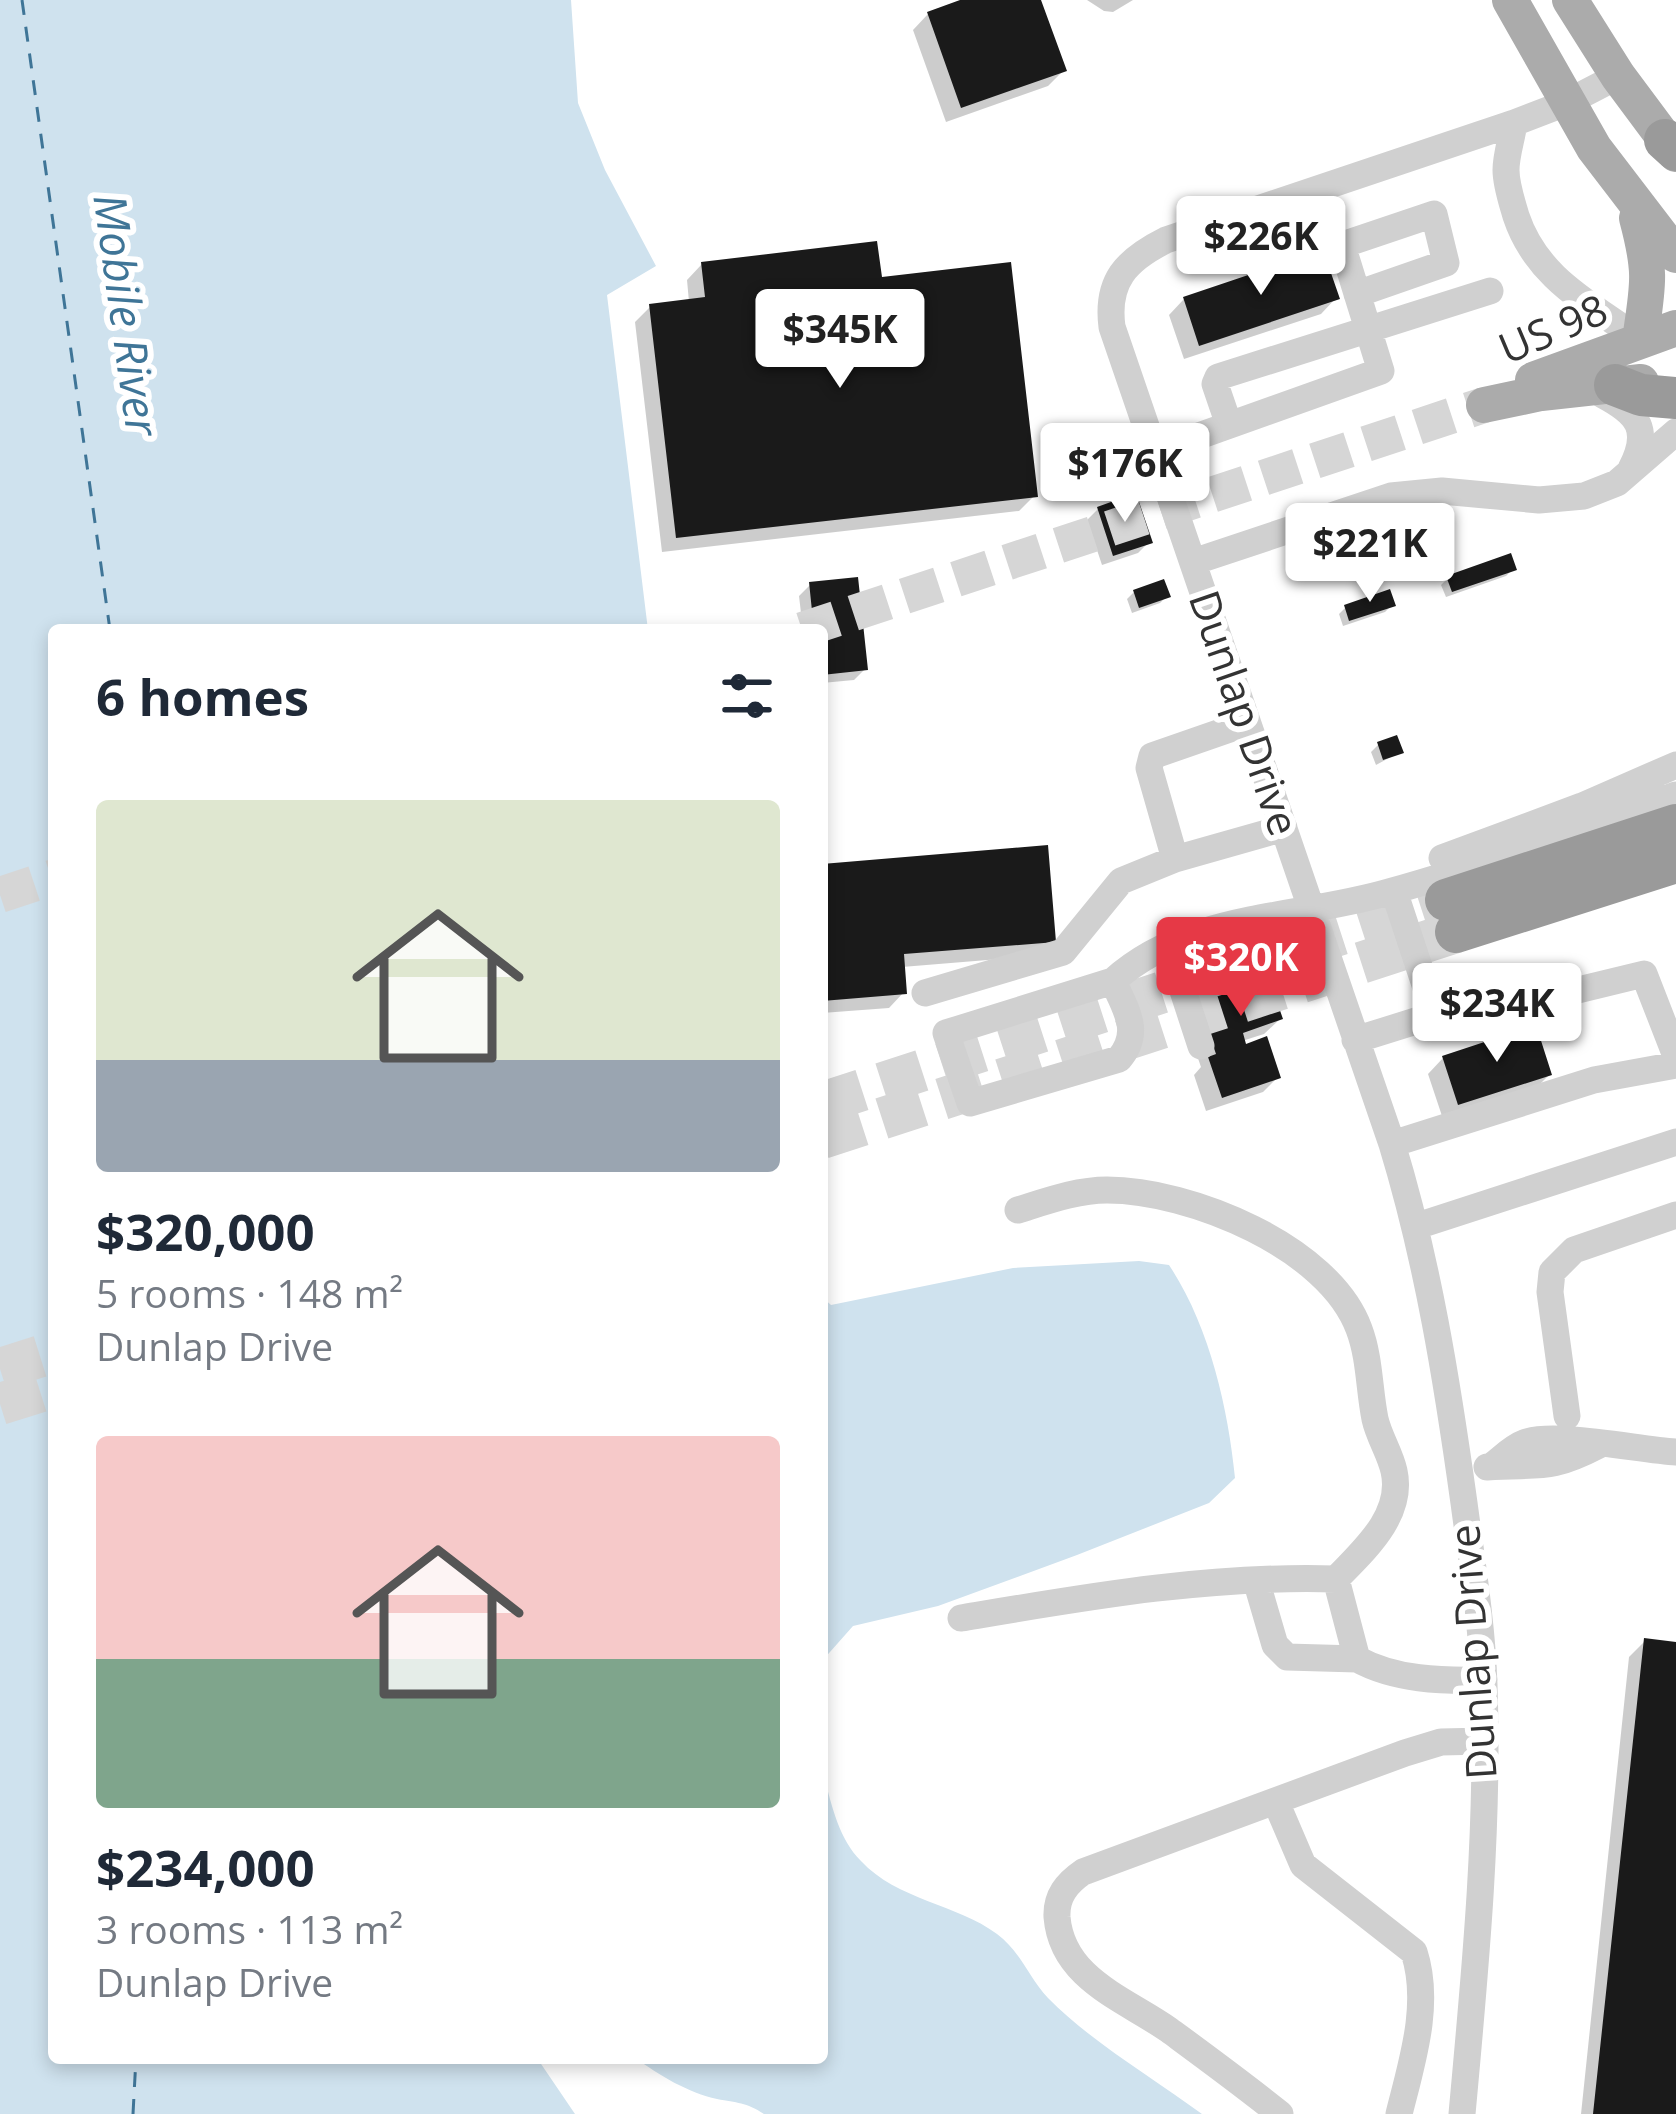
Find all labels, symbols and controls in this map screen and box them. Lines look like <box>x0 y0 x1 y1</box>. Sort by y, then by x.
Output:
water label: Mobile River <box>80 190 175 442</box>
pin: $226K <box>1177 196 1345 298</box>
text: $226K <box>1203 208 1319 261</box>
street label: US 98 <box>1489 279 1615 376</box>
pin: $345K <box>756 289 924 391</box>
text: $345K <box>782 301 898 354</box>
pin: $176K <box>1041 423 1209 525</box>
text: $176K <box>1067 435 1183 488</box>
pin: $221K <box>1286 503 1454 605</box>
text: $221K <box>1312 515 1428 568</box>
street label: Dunlap Drive <box>1177 583 1314 843</box>
text: 6 homes <box>96 661 309 731</box>
icon: filters <box>714 663 780 729</box>
icon: home <box>330 878 546 1094</box>
pin: $320K <box>1157 917 1325 1019</box>
text: $320K <box>1183 929 1299 982</box>
pin: $234K <box>1413 963 1581 1065</box>
text: $234K <box>1439 975 1555 1028</box>
text: $320,000 <box>96 1196 315 1266</box>
text: 5 rooms · 148 m² <box>96 1266 403 1319</box>
text: Dunlap Drive <box>96 1319 333 1372</box>
icon: home <box>330 1514 546 1730</box>
street label: Dunlap Drive <box>1434 1523 1509 1781</box>
text: $234,000 <box>96 1832 315 1902</box>
text: 3 rooms · 113 m² <box>96 1902 403 1955</box>
text: Dunlap Drive <box>96 1955 333 2008</box>

